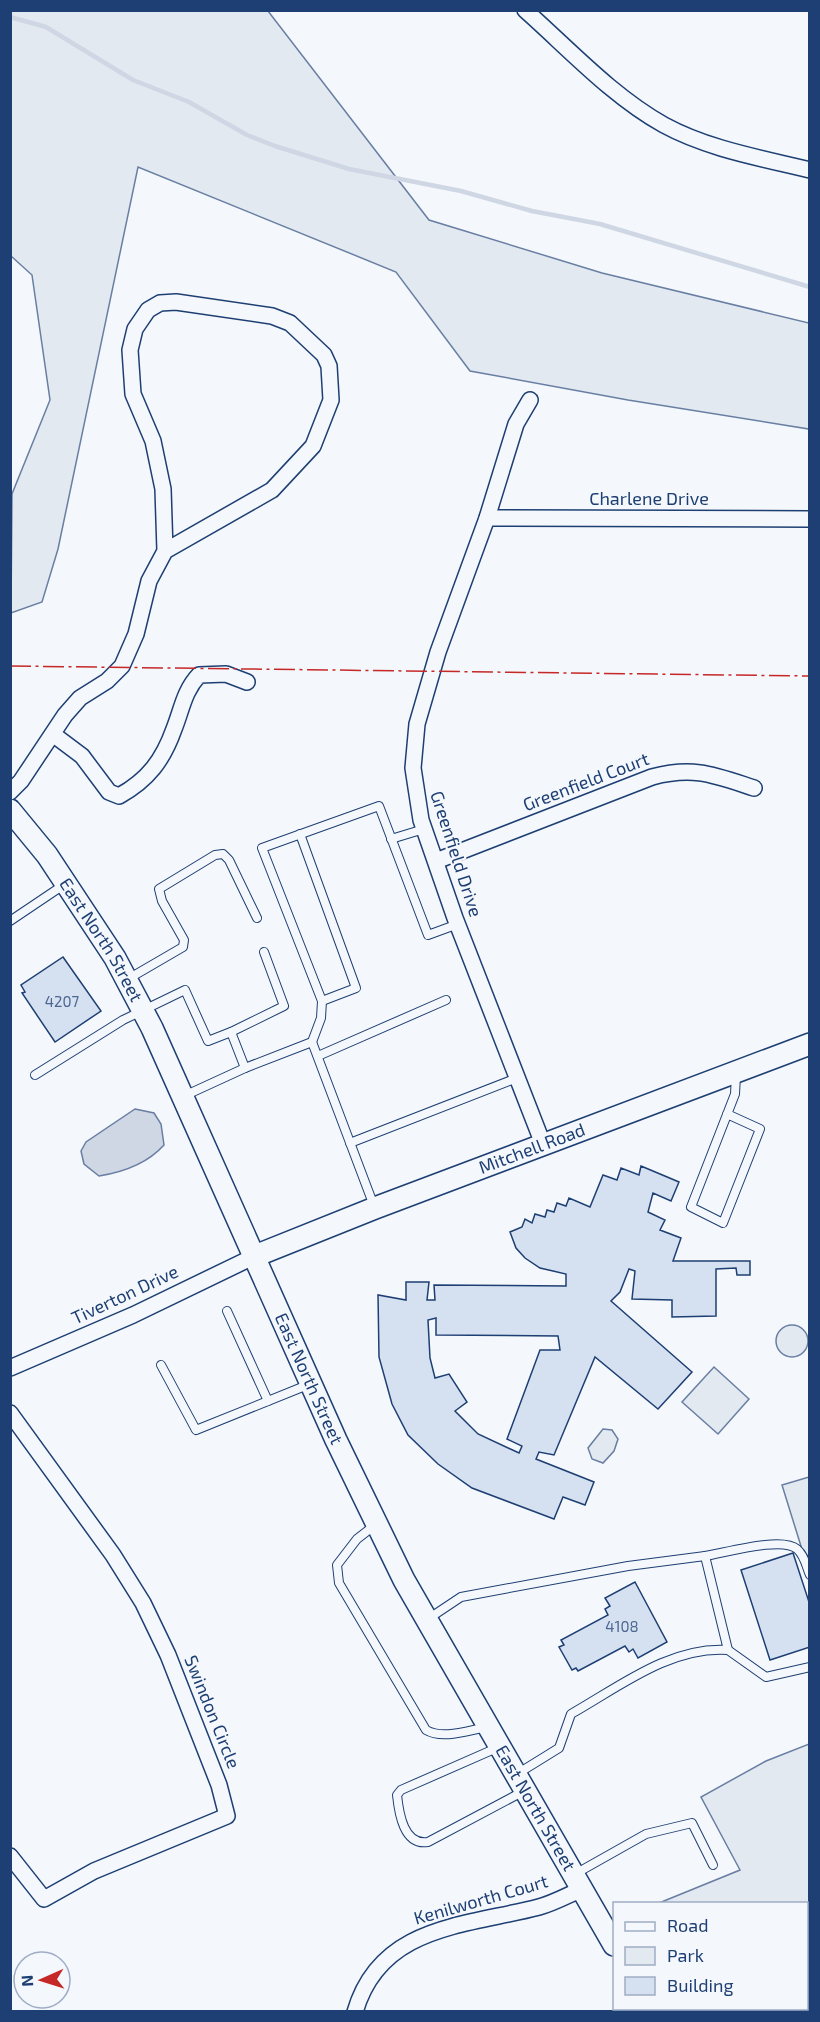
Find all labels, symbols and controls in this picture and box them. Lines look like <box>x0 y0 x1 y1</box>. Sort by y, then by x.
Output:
street label: Charlene Drive <box>589 487 709 509</box>
street label: Greenfield Court <box>520 747 652 815</box>
street label: Greenfield Drive <box>426 788 488 919</box>
street label: East North Street <box>55 873 148 1005</box>
house number: 4207 <box>45 992 80 1010</box>
street label: Mitchell Road <box>475 1118 588 1178</box>
street label: Tiverton Drive <box>68 1260 182 1328</box>
street label: East North Street <box>271 1309 348 1448</box>
house number: 4108 <box>605 1617 639 1635</box>
street label: Swindon Circle <box>180 1652 246 1772</box>
street label: East North Street <box>491 1741 581 1875</box>
street label: Kenilworth Court <box>411 1869 550 1929</box>
legend <box>613 1902 808 2010</box>
text: Road <box>667 1914 708 1936</box>
text: Park <box>667 1944 704 1966</box>
north arrow <box>12 1950 72 2010</box>
text: Building <box>667 1974 734 1996</box>
text: N <box>17 1975 36 1987</box>

